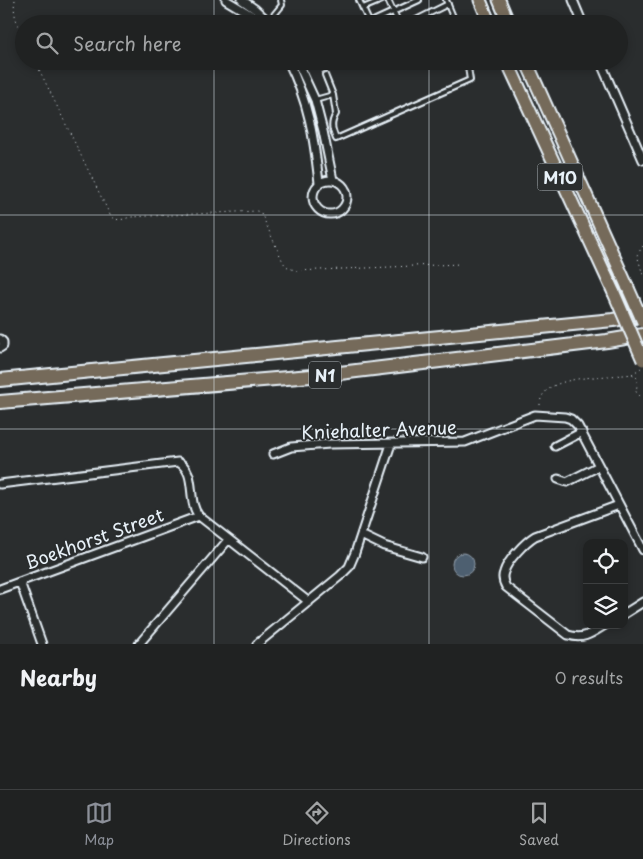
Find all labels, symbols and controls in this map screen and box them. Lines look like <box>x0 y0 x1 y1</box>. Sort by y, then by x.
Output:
search box <box>15 15 628 70</box>
icon: search <box>33 29 61 57</box>
text: Search here <box>73 29 182 57</box>
road number: M10 <box>538 163 582 190</box>
road number: N1 <box>309 362 341 388</box>
street label: Kniehalter Avenue <box>301 413 457 445</box>
street label: Boekhorst Street <box>21 500 167 576</box>
map controls <box>583 539 628 629</box>
button: locate <box>583 539 628 584</box>
button: layers <box>583 584 628 629</box>
text: Nearby <box>20 661 97 693</box>
text: 0 results <box>555 665 623 689</box>
tab: Map <box>84 799 114 850</box>
tab: Directions <box>283 799 351 850</box>
tab: Saved <box>519 799 559 850</box>

